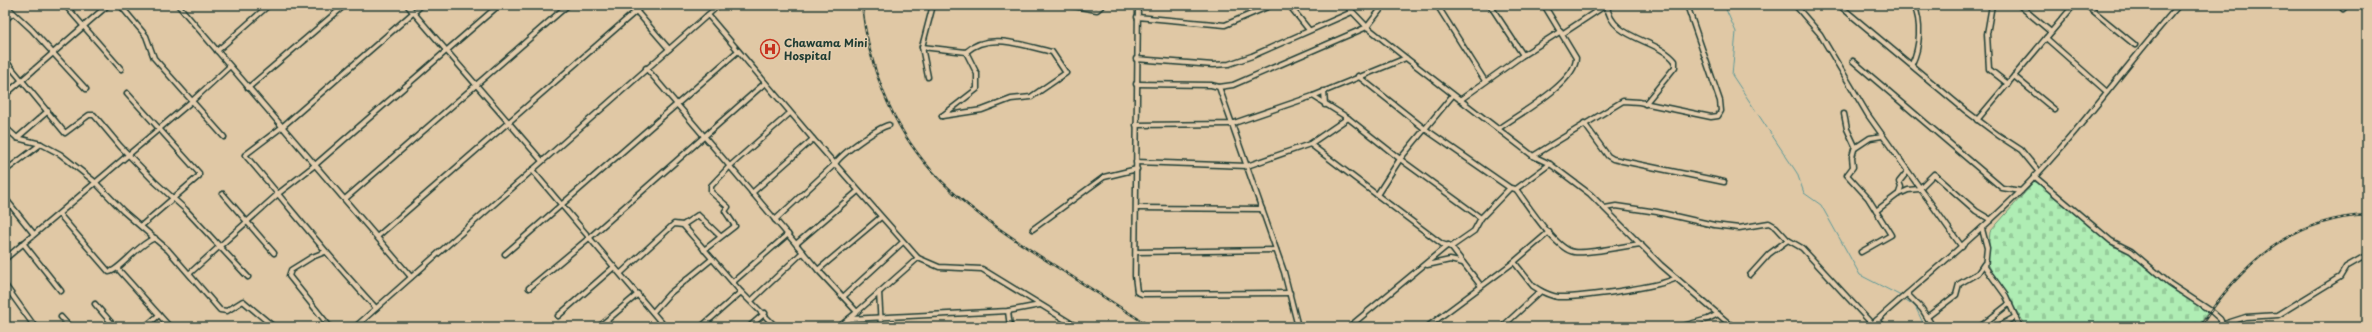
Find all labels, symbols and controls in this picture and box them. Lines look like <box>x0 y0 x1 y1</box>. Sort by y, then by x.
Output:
place label: Chawama Mini Hospital <box>784 34 867 64</box>
hospital icon: Chawama Mini Hospital <box>759 38 781 60</box>

